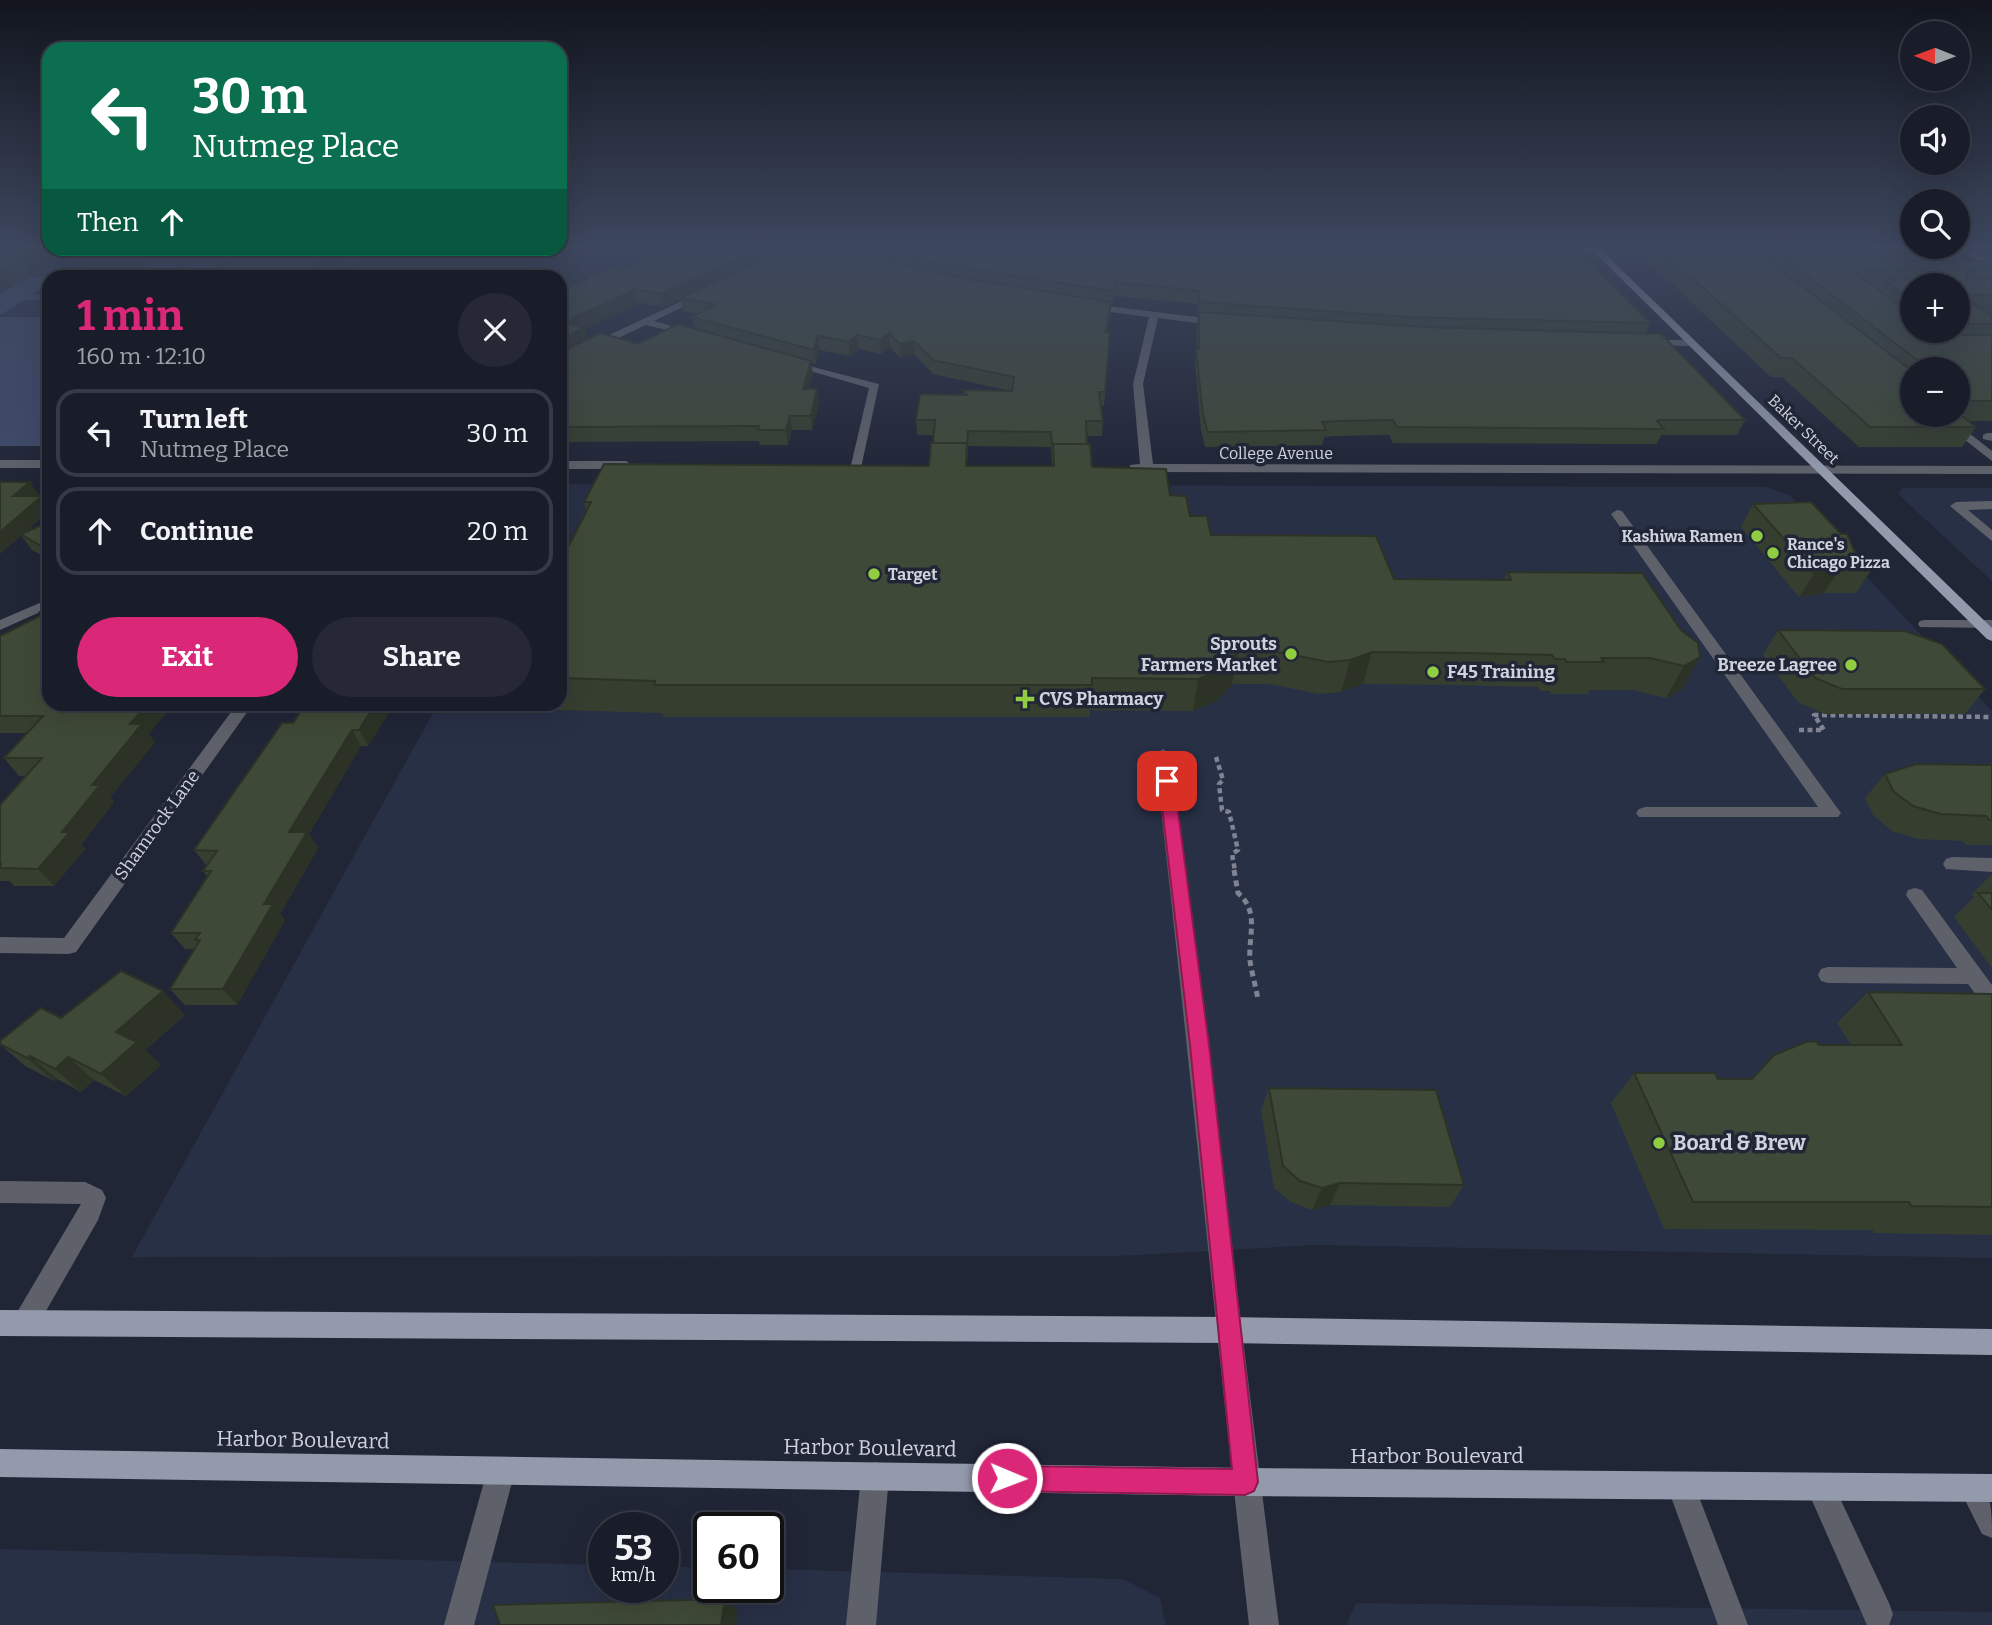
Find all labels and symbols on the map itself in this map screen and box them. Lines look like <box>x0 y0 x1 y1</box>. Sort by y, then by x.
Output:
north arrow <box>1900 21 1970 91</box>
street label: Baker Street <box>1764 391 1843 468</box>
street label: College Avenue <box>1219 444 1333 463</box>
place label: Kashiwa Ramen <box>1621 527 1744 546</box>
marker: Kashiwa Ramen <box>1749 528 1765 544</box>
place label: Rance's Chicago Pizza <box>1787 535 1890 572</box>
marker: Rance's Chicago Pizza <box>1765 545 1781 561</box>
place label: Target <box>888 565 938 584</box>
marker: Target <box>866 566 882 582</box>
place label: Sprouts Farmers Market <box>1141 633 1277 676</box>
marker: Sprouts Farmers Market <box>1283 646 1299 662</box>
place label: Breeze Lagree <box>1717 654 1837 676</box>
marker: Breeze Lagree <box>1843 657 1859 673</box>
place label: F45 Training <box>1447 661 1556 683</box>
marker: F45 Training <box>1425 664 1441 680</box>
place label: CVS Pharmacy <box>1039 688 1164 710</box>
marker: CVS Pharmacy <box>1017 691 1033 707</box>
pin <box>1137 751 1197 811</box>
street label: Shamrock Lane <box>110 766 204 884</box>
place label: Board & Brew <box>1673 1130 1806 1156</box>
marker: Board & Brew <box>1651 1135 1667 1151</box>
street label: Harbor Boulevard <box>216 1425 390 1455</box>
street label: Harbor Boulevard <box>783 1433 957 1463</box>
position arrow <box>970 1441 1044 1515</box>
street label: Harbor Boulevard <box>1350 1443 1524 1469</box>
speed limit sign: 60 <box>693 1512 784 1603</box>

